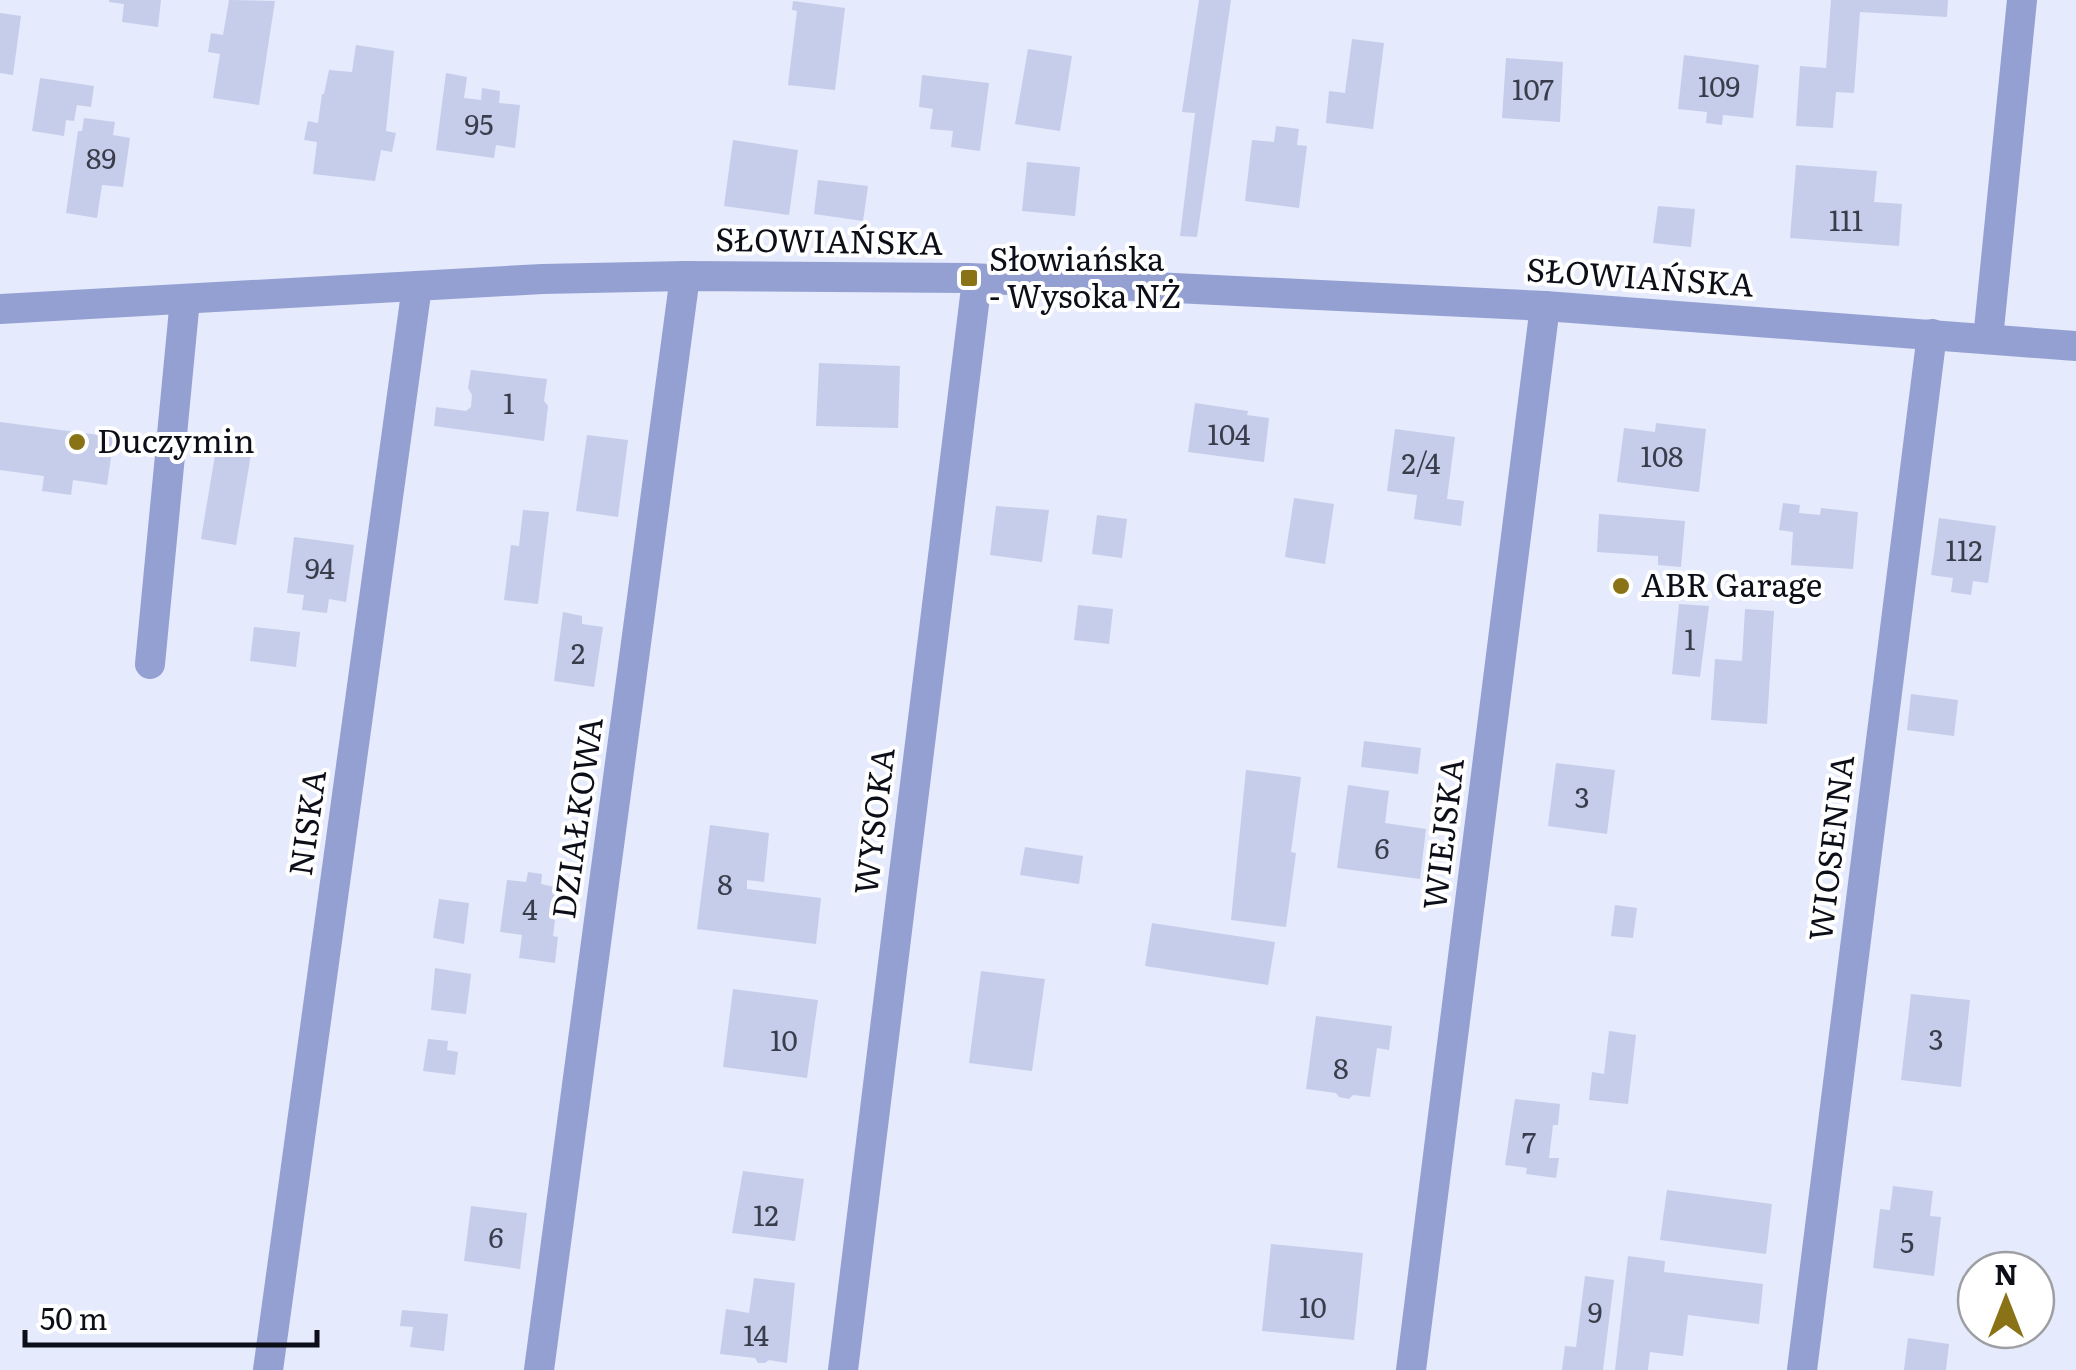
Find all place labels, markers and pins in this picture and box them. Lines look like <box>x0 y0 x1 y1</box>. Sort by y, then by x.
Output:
place label: Słowiańska - Wysoka NŻ <box>989 233 1181 318</box>
marker: Słowiańska - Wysoka NŻ <box>958 267 980 289</box>
place label: Duczymin <box>97 415 255 463</box>
marker: Duczymin <box>66 431 88 453</box>
place label: ABR Garage <box>1641 559 1822 607</box>
marker: ABR Garage <box>1610 575 1632 597</box>

